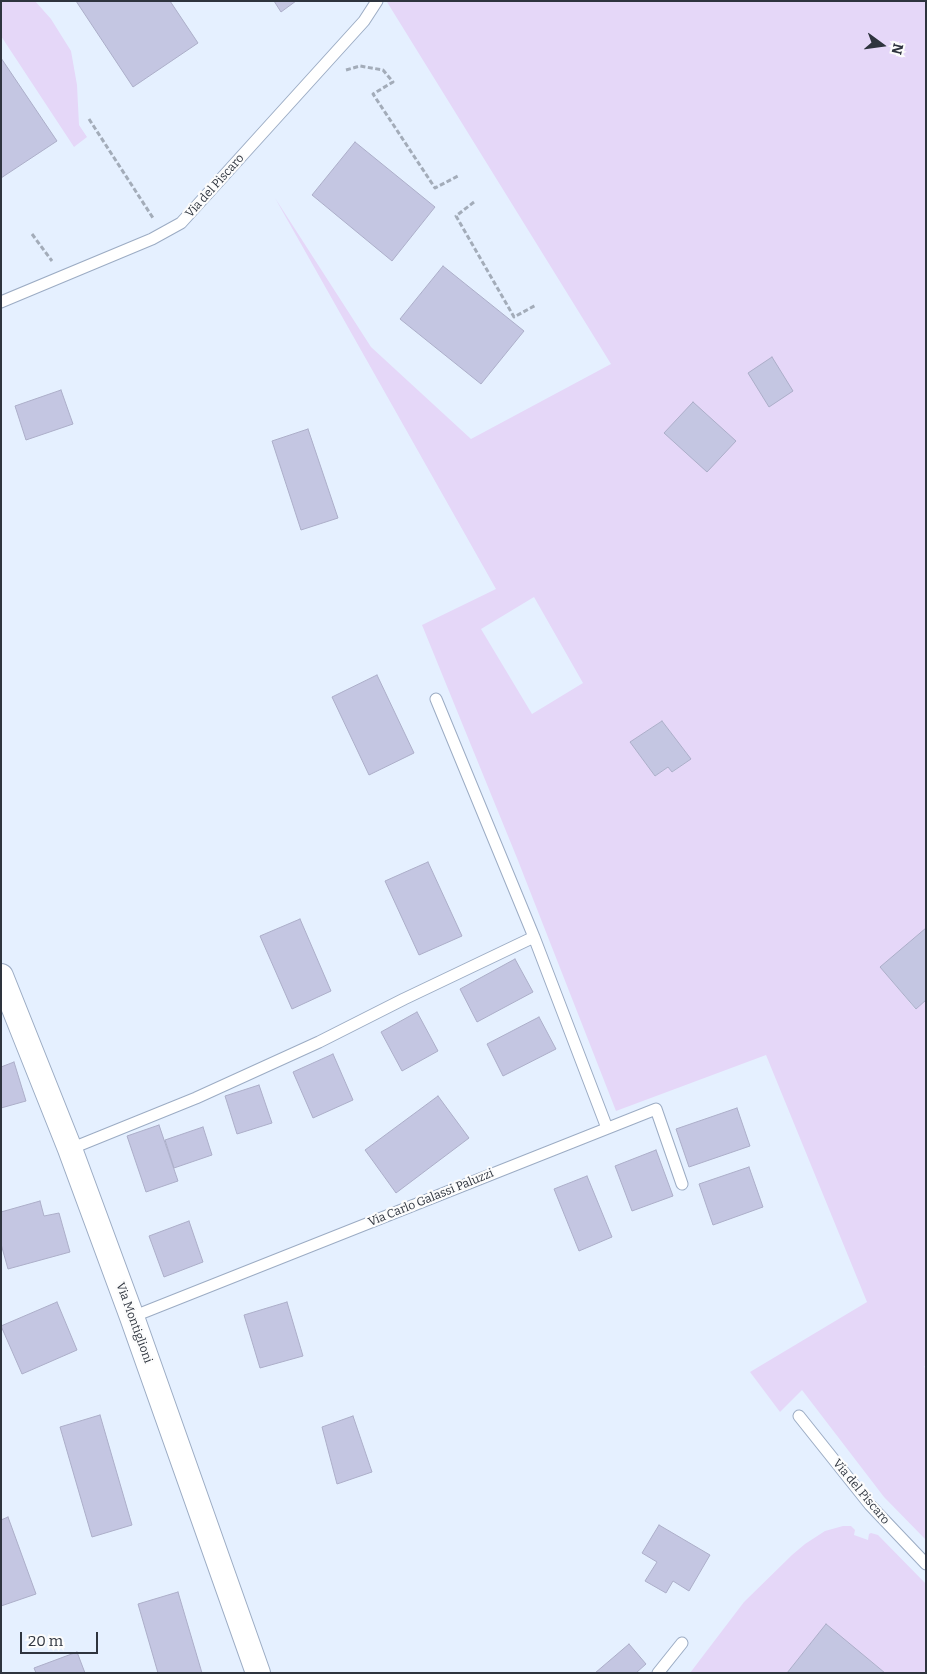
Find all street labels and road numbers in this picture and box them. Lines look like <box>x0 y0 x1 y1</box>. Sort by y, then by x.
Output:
street label: Via del Piscaro <box>183 151 247 221</box>
street label: Via Carlo Galassi Paluzzi <box>366 1166 496 1230</box>
street label: Via Montiglioni <box>113 1281 155 1365</box>
street label: Via del Piscaro <box>830 1457 892 1527</box>

